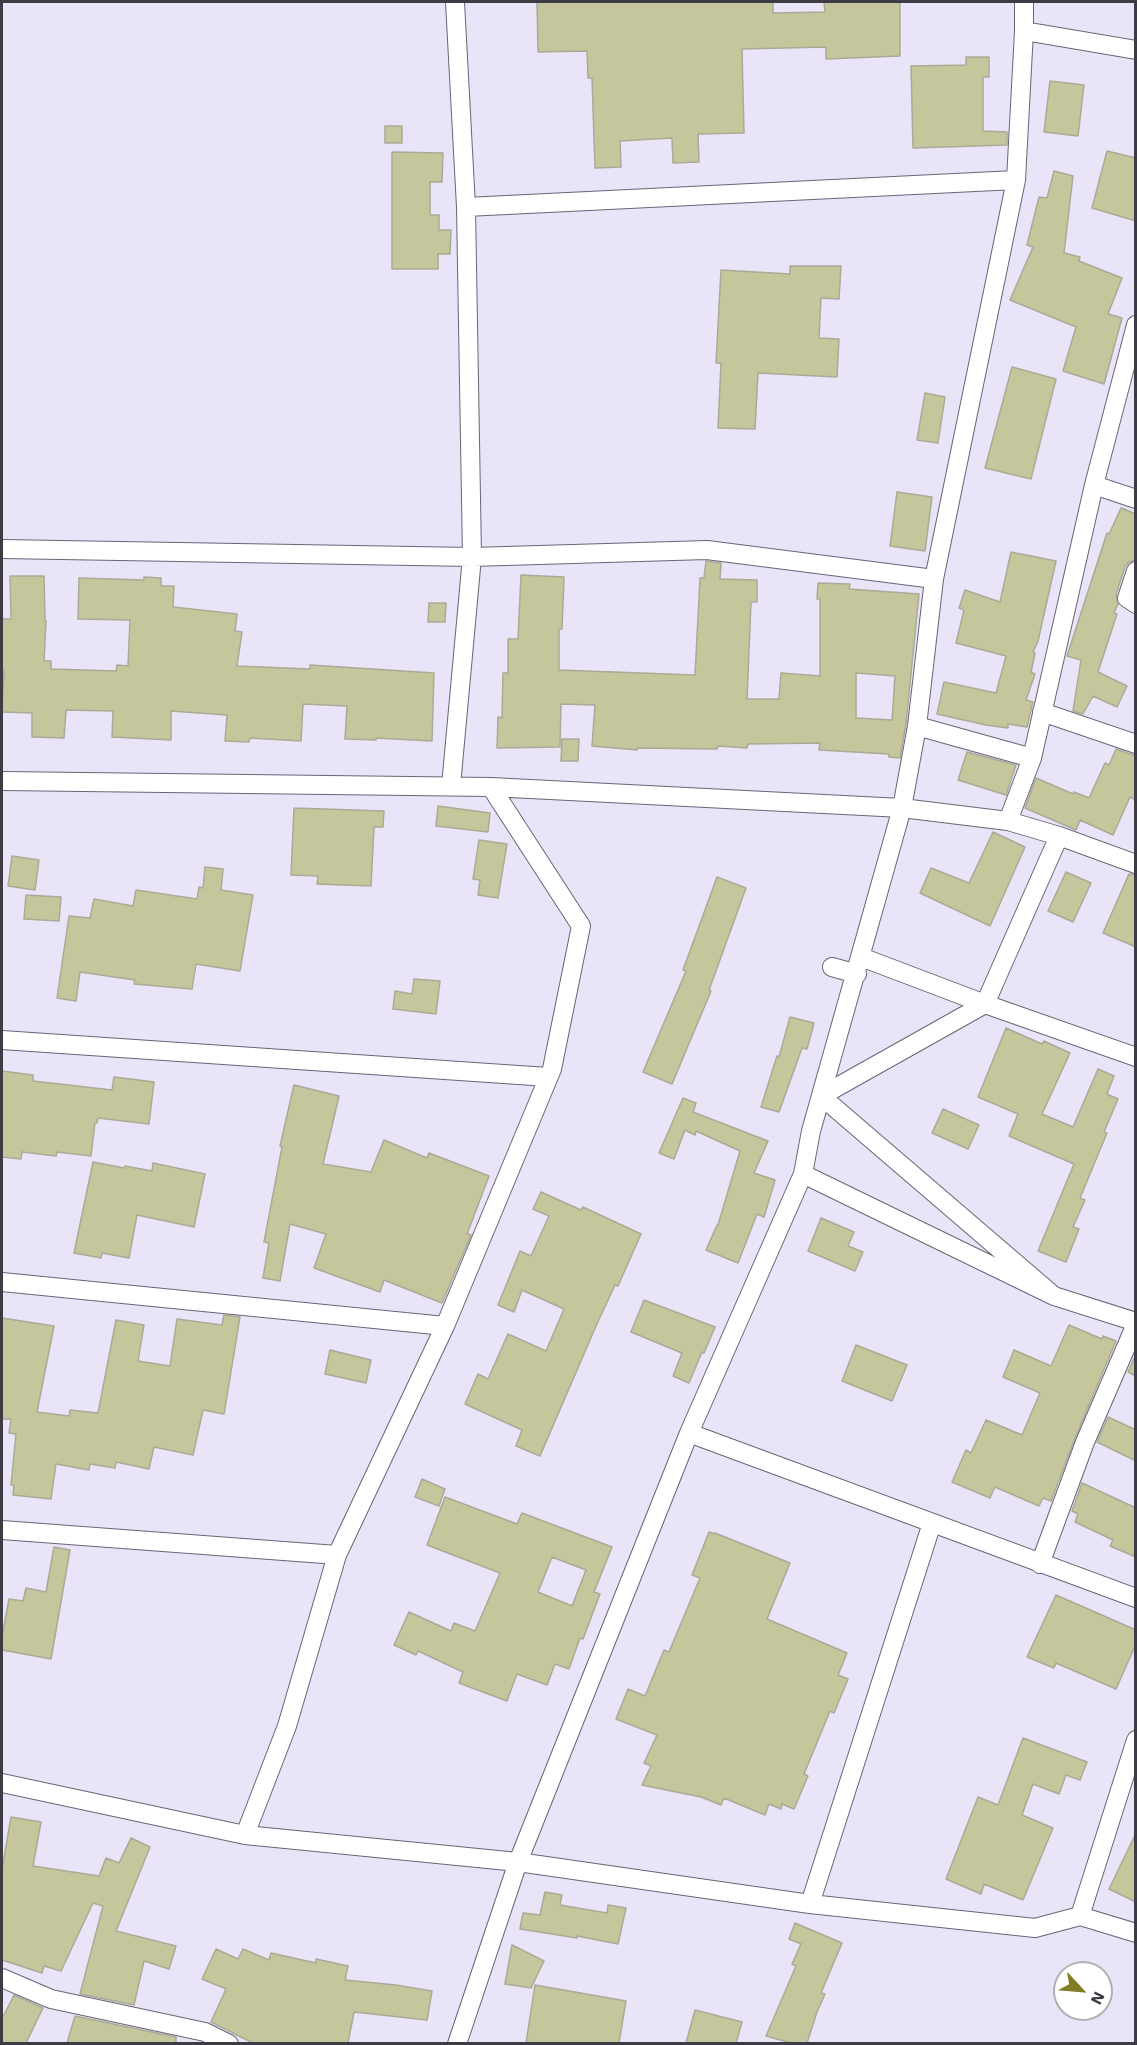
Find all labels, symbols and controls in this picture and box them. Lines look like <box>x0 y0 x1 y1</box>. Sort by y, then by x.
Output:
north arrow <box>1053 1961 1113 2021</box>
text: N <box>1087 1989 1109 2008</box>

